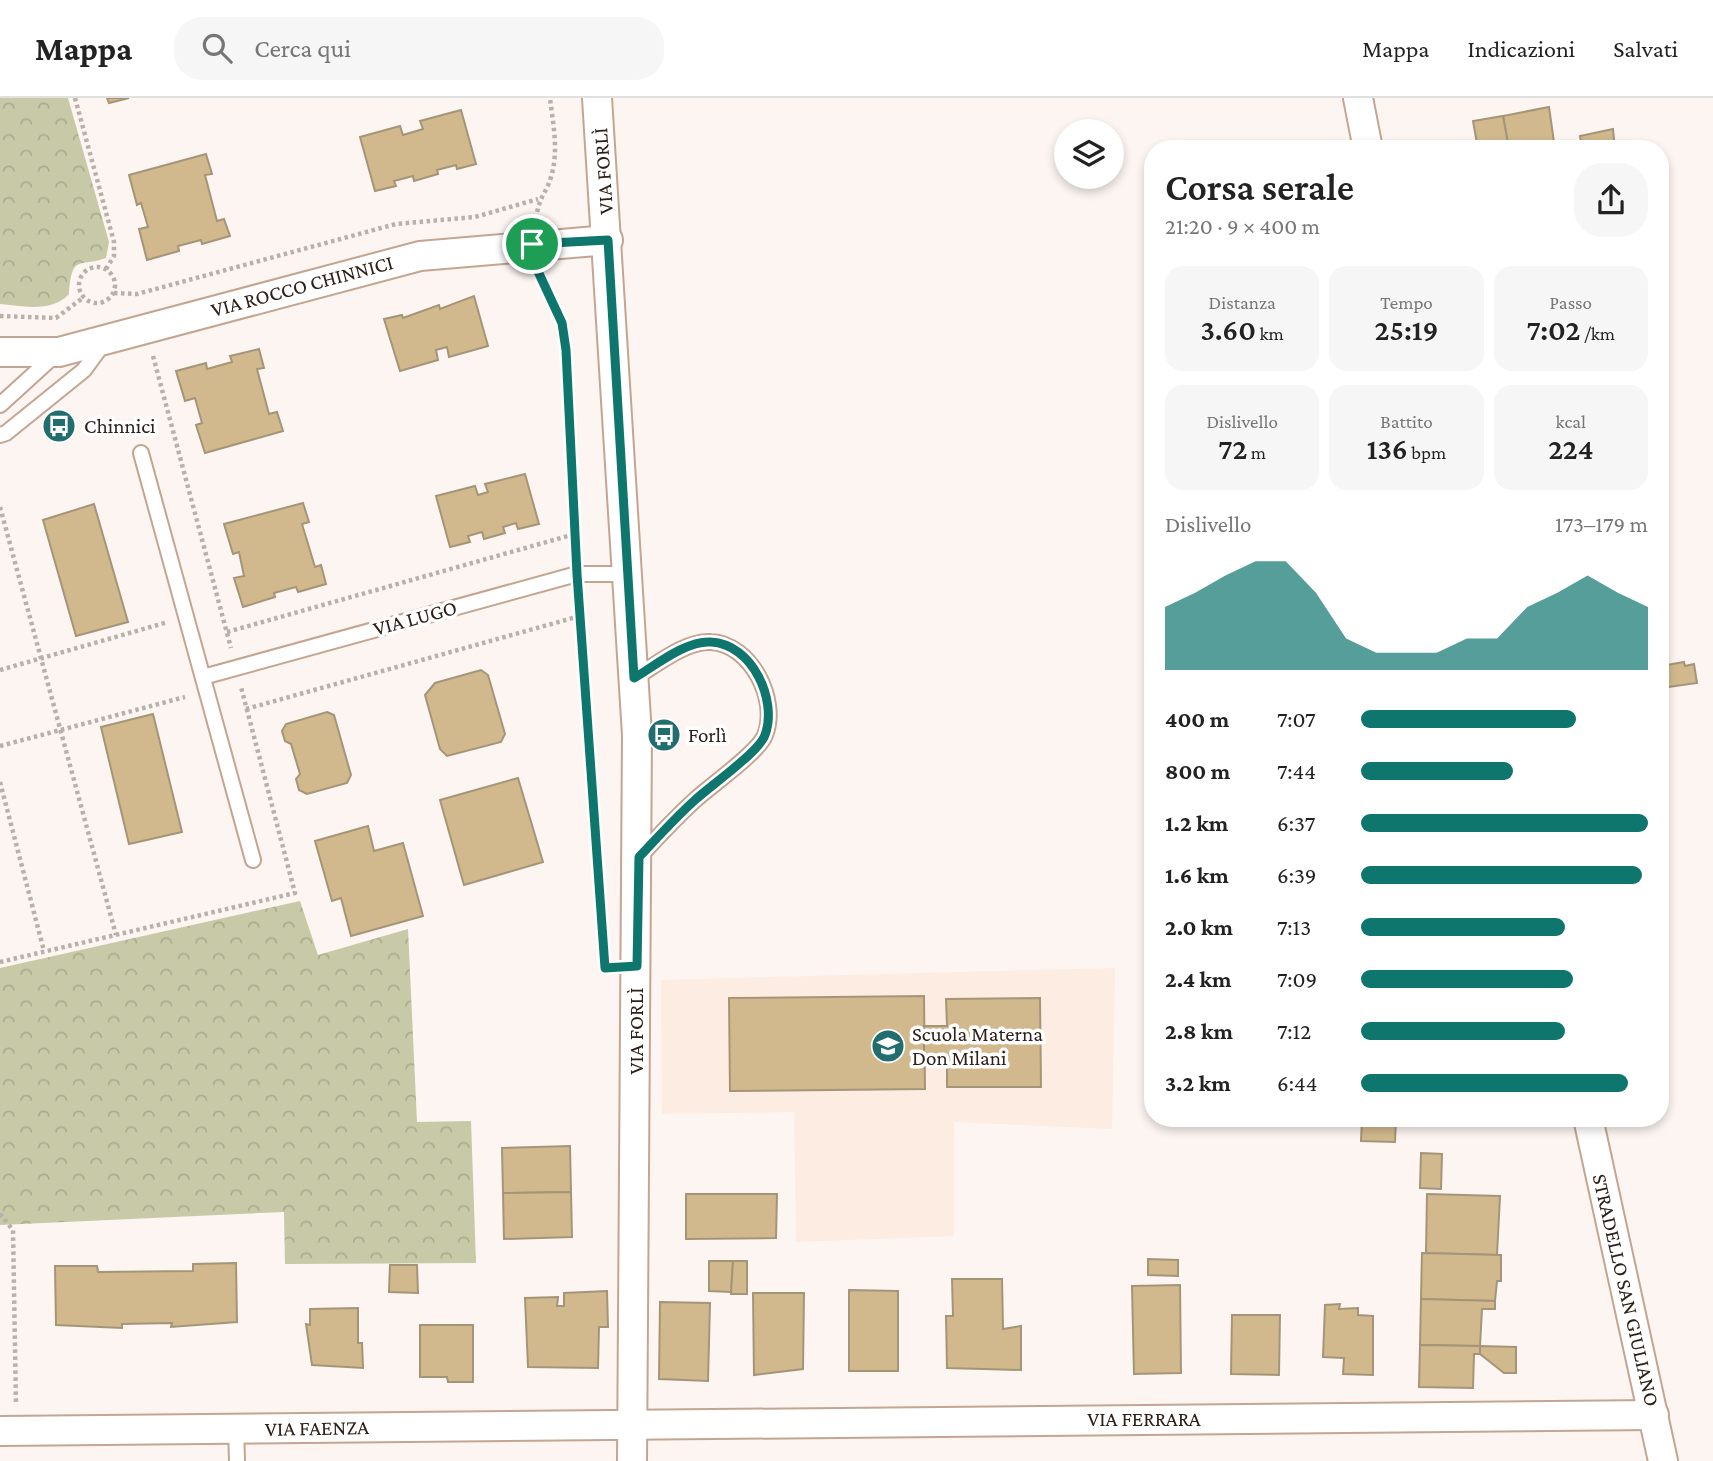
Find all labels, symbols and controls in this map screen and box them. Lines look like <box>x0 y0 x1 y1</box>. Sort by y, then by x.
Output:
search box <box>174 17 664 80</box>
icon: search <box>198 29 236 67</box>
text: Mappa <box>35 30 132 67</box>
text: Cerca qui <box>254 34 351 63</box>
text: Mappa <box>1362 35 1429 62</box>
text: Indicazioni <box>1467 35 1575 62</box>
text: Salvati <box>1613 35 1678 62</box>
map controls <box>1054 119 1124 189</box>
button: layers <box>1054 119 1124 189</box>
street label: VIA FORLÌ <box>588 127 618 215</box>
button: share <box>1574 163 1648 237</box>
text: Corsa serale <box>1165 166 1354 208</box>
text: 21:20 · 9 × 400 m <box>1165 213 1320 239</box>
pin <box>502 214 562 274</box>
icon: arrive <box>513 225 551 263</box>
street label: VIA ROCCO CHINNICI <box>208 250 396 322</box>
text: Distanza <box>1209 292 1276 313</box>
text: Tempo <box>1380 292 1433 313</box>
text: Passo <box>1550 292 1592 313</box>
text: 3.60 <box>1200 313 1256 346</box>
text: 25:19 <box>1375 313 1438 346</box>
text: 7:02 <box>1527 313 1580 346</box>
text: km <box>1256 323 1284 344</box>
text: /km <box>1580 323 1615 344</box>
bus stop icon: Chinnici <box>40 407 78 445</box>
text: Dislivello <box>1206 411 1278 432</box>
text: Battito <box>1380 411 1433 432</box>
text: kcal <box>1556 411 1586 432</box>
place label: Chinnici <box>84 414 156 438</box>
text: 72 <box>1218 432 1247 465</box>
text: 136 <box>1367 432 1408 465</box>
text: 224 <box>1548 432 1593 465</box>
text: m <box>1247 442 1266 463</box>
text: bpm <box>1408 442 1446 463</box>
text: Dislivello <box>1165 511 1251 537</box>
text: 173–179 m <box>1555 511 1648 537</box>
street label: VIA LUGO <box>371 595 459 641</box>
text: 400 m <box>1165 706 1229 732</box>
text: 7:07 <box>1277 706 1316 732</box>
bus stop icon: Forlì <box>645 716 683 754</box>
place label: Forlì <box>688 723 727 747</box>
text: 800 m <box>1165 758 1230 784</box>
text: 7:44 <box>1277 758 1316 784</box>
text: 1.2 km <box>1165 810 1228 836</box>
text: 6:37 <box>1277 810 1315 836</box>
text: 1.6 km <box>1165 862 1229 888</box>
text: 6:39 <box>1277 862 1316 888</box>
text: 2.0 km <box>1165 914 1233 940</box>
text: 7:13 <box>1277 914 1311 940</box>
text: 2.4 km <box>1165 966 1232 992</box>
text: 7:09 <box>1277 966 1317 992</box>
street label: VIA FORLÌ <box>624 987 648 1075</box>
text: 2.8 km <box>1165 1018 1233 1044</box>
text: 7:12 <box>1277 1018 1311 1044</box>
place label: Scuola Materna Don Milani <box>912 1022 1043 1070</box>
school or university icon: Scuola Materna Don Milani <box>869 1027 907 1065</box>
text: 3.2 km <box>1165 1070 1231 1096</box>
text: 6:44 <box>1277 1070 1317 1096</box>
street label: STRADELLO SAN GIULIANO <box>1588 1171 1664 1409</box>
street label: VIA FERRARA <box>1087 1407 1201 1431</box>
street label: VIA FAENZA <box>265 1415 369 1441</box>

